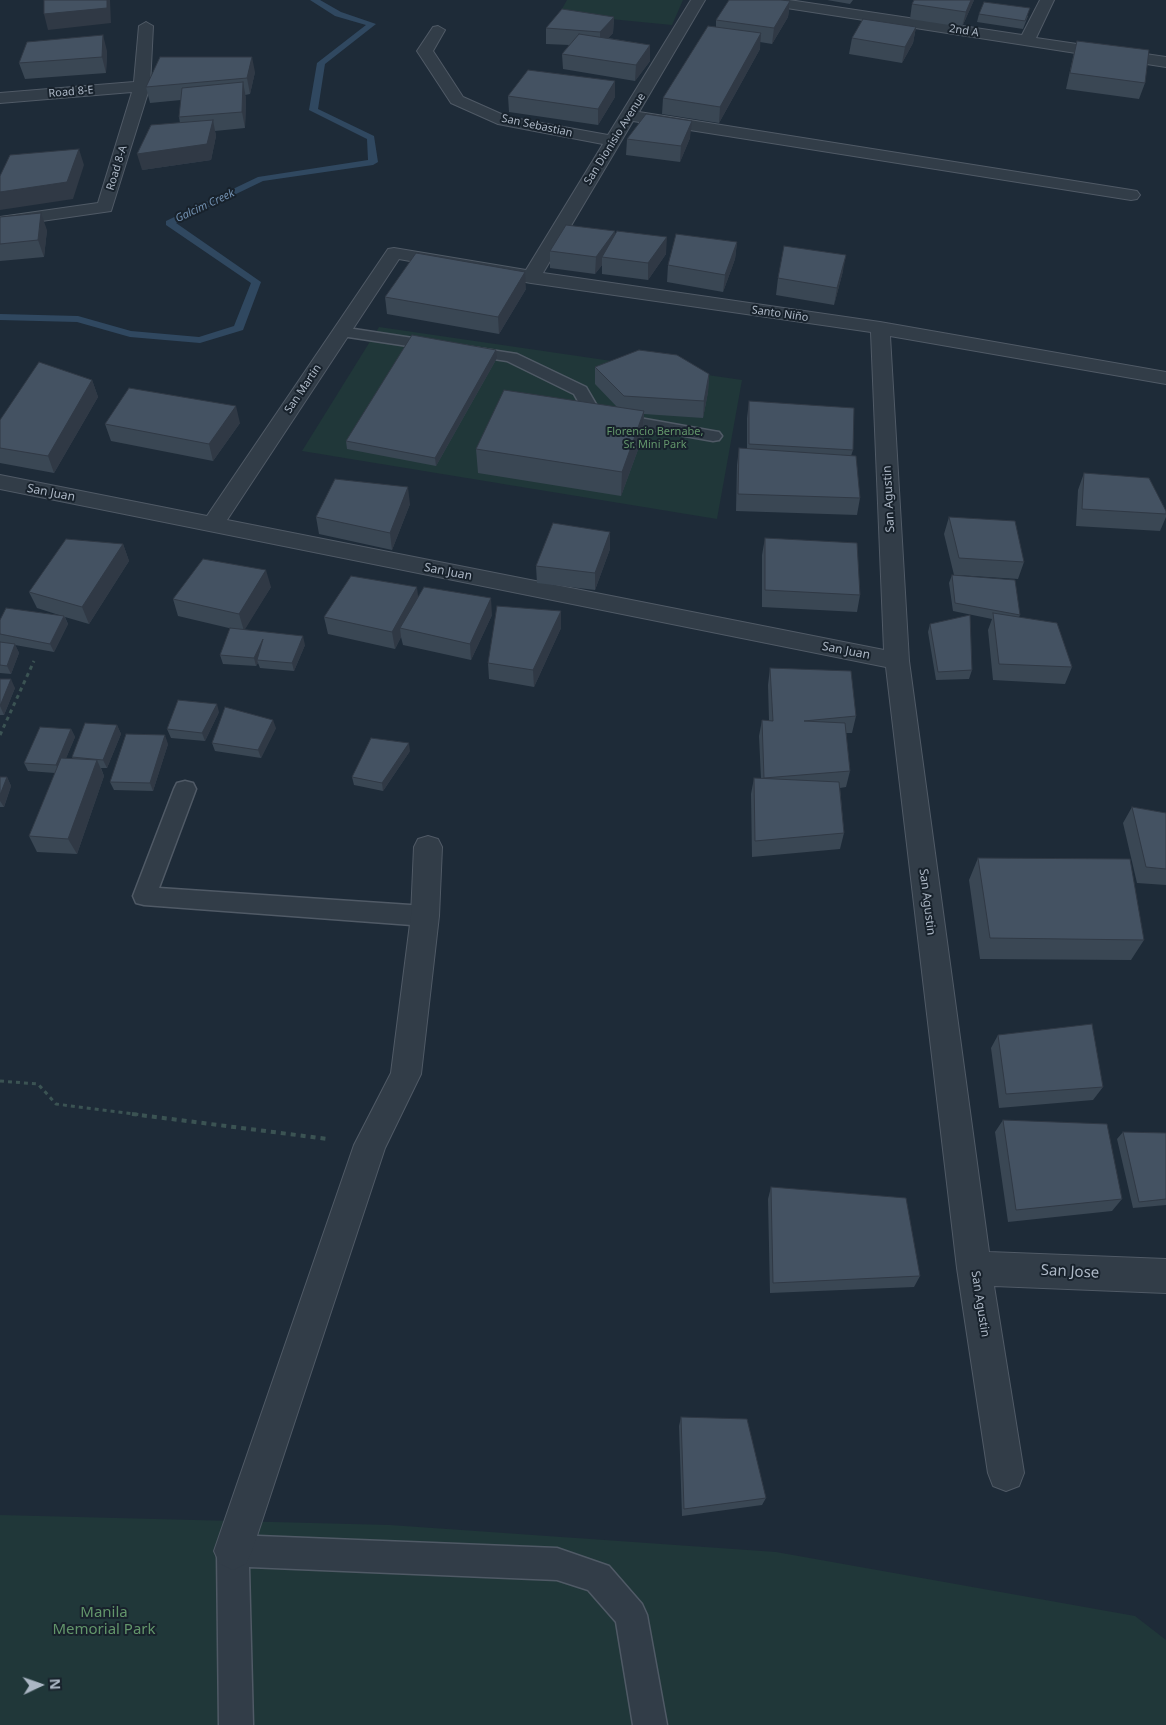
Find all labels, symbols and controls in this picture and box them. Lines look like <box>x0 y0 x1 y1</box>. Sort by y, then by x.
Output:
street label: 2nd A <box>948 22 980 40</box>
street label: Road 8-E <box>48 83 94 101</box>
street label: San Dionisio Avenue <box>582 91 648 187</box>
street label: San Sebastian <box>500 112 574 140</box>
street label: Road 8-A <box>104 144 130 192</box>
water label: Galcim Creek <box>173 187 237 225</box>
street label: Santo Niño <box>751 303 809 325</box>
street label: San Martin <box>282 362 324 416</box>
park label: Florencio Bernabe, Sr. Mini Park <box>607 425 703 451</box>
street label: San Agustin <box>880 465 898 533</box>
street label: San Juan <box>26 481 76 505</box>
street label: San Juan <box>423 560 473 584</box>
street label: San Juan <box>821 639 871 663</box>
street label: San Agustin <box>916 868 938 936</box>
street label: San Jose <box>1040 1261 1100 1283</box>
street label: San Agustin <box>968 1270 992 1338</box>
park label: Manila Memorial Park <box>52 1604 156 1639</box>
north arrow <box>15 1660 65 1710</box>
text: N <box>46 1678 65 1690</box>

